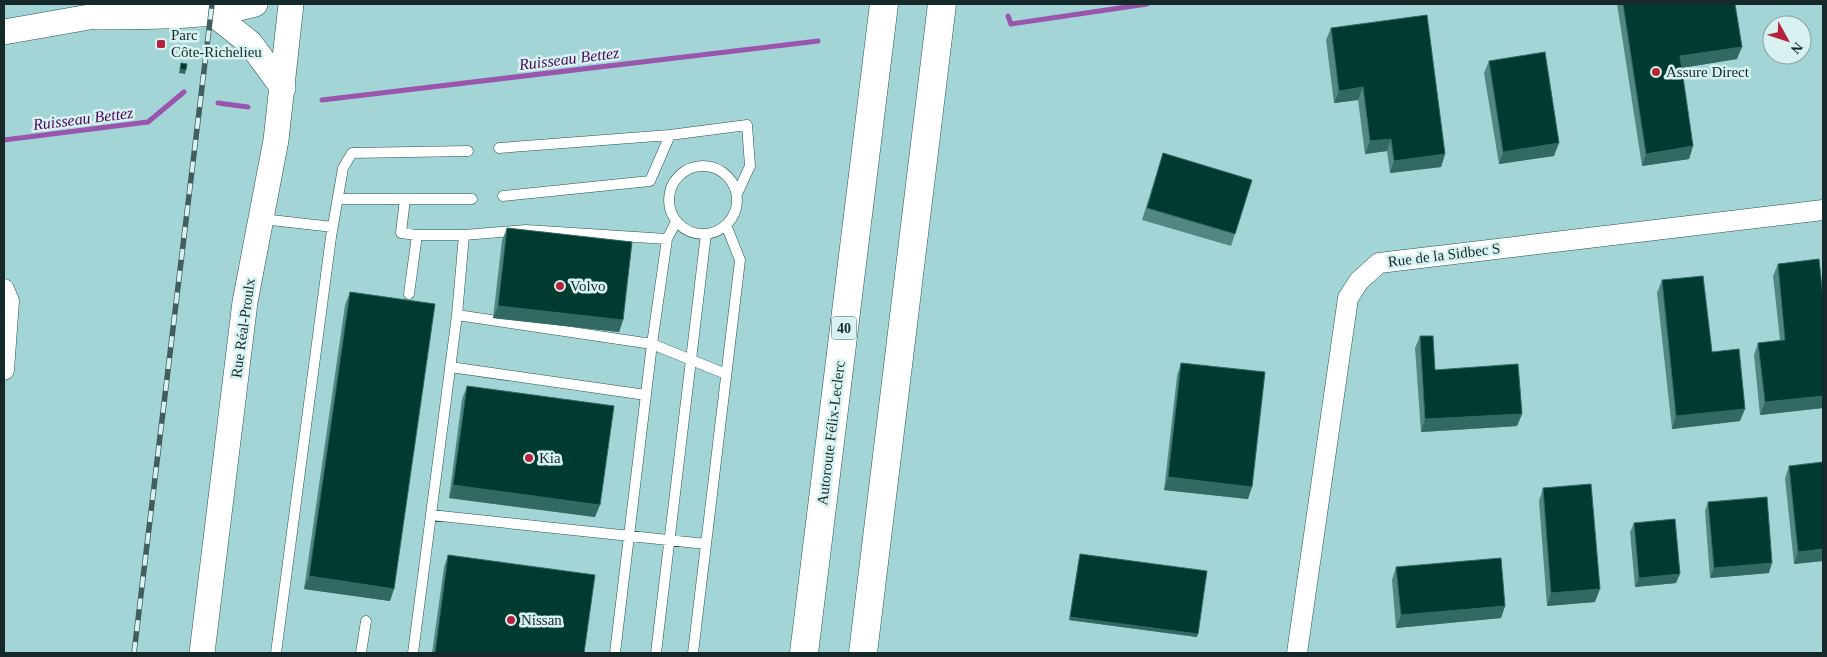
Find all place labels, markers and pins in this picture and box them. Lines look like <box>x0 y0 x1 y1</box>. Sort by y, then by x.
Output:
place label: Parc Côte-Richelieu <box>171 27 262 60</box>
marker: Parc Côte-Richelieu <box>155 38 167 50</box>
place label: Assure Direct <box>1666 64 1750 80</box>
marker: Assure Direct <box>1650 66 1662 78</box>
place label: Volvo <box>570 278 606 294</box>
marker: Volvo <box>554 280 566 292</box>
place label: Kia <box>539 450 561 466</box>
marker: Kia <box>523 452 535 464</box>
place label: Nissan <box>521 612 562 628</box>
marker: Nissan <box>505 614 517 626</box>

